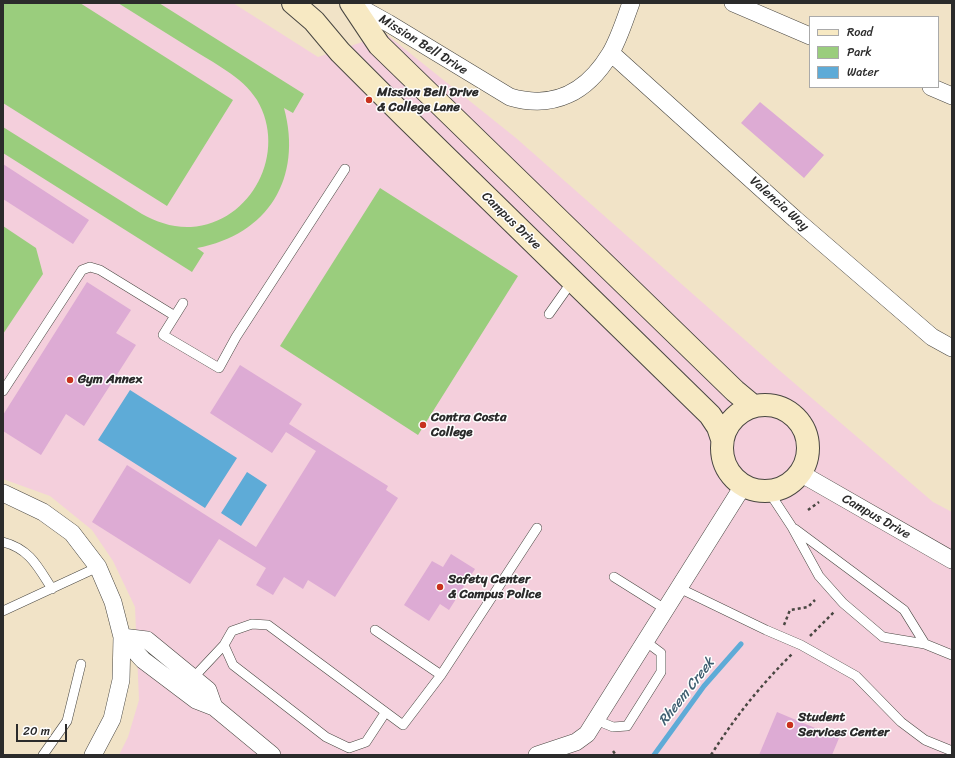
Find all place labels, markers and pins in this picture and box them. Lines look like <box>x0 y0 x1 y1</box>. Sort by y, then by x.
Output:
place label: Mission Bell Drive & College Lane <box>377 85 479 116</box>
marker: Mission Bell Drive & College Lane <box>364 95 374 105</box>
place label: Gym Annex <box>78 372 142 388</box>
marker: Gym Annex <box>65 375 75 385</box>
place label: Contra Costa College <box>431 410 507 441</box>
marker: Contra Costa College <box>418 420 428 430</box>
place label: Safety Center & Campus Police <box>448 572 541 603</box>
marker: Safety Center & Campus Police <box>435 582 445 592</box>
place label: Student Services Center <box>798 710 889 741</box>
marker: Student Services Center <box>785 720 795 730</box>

